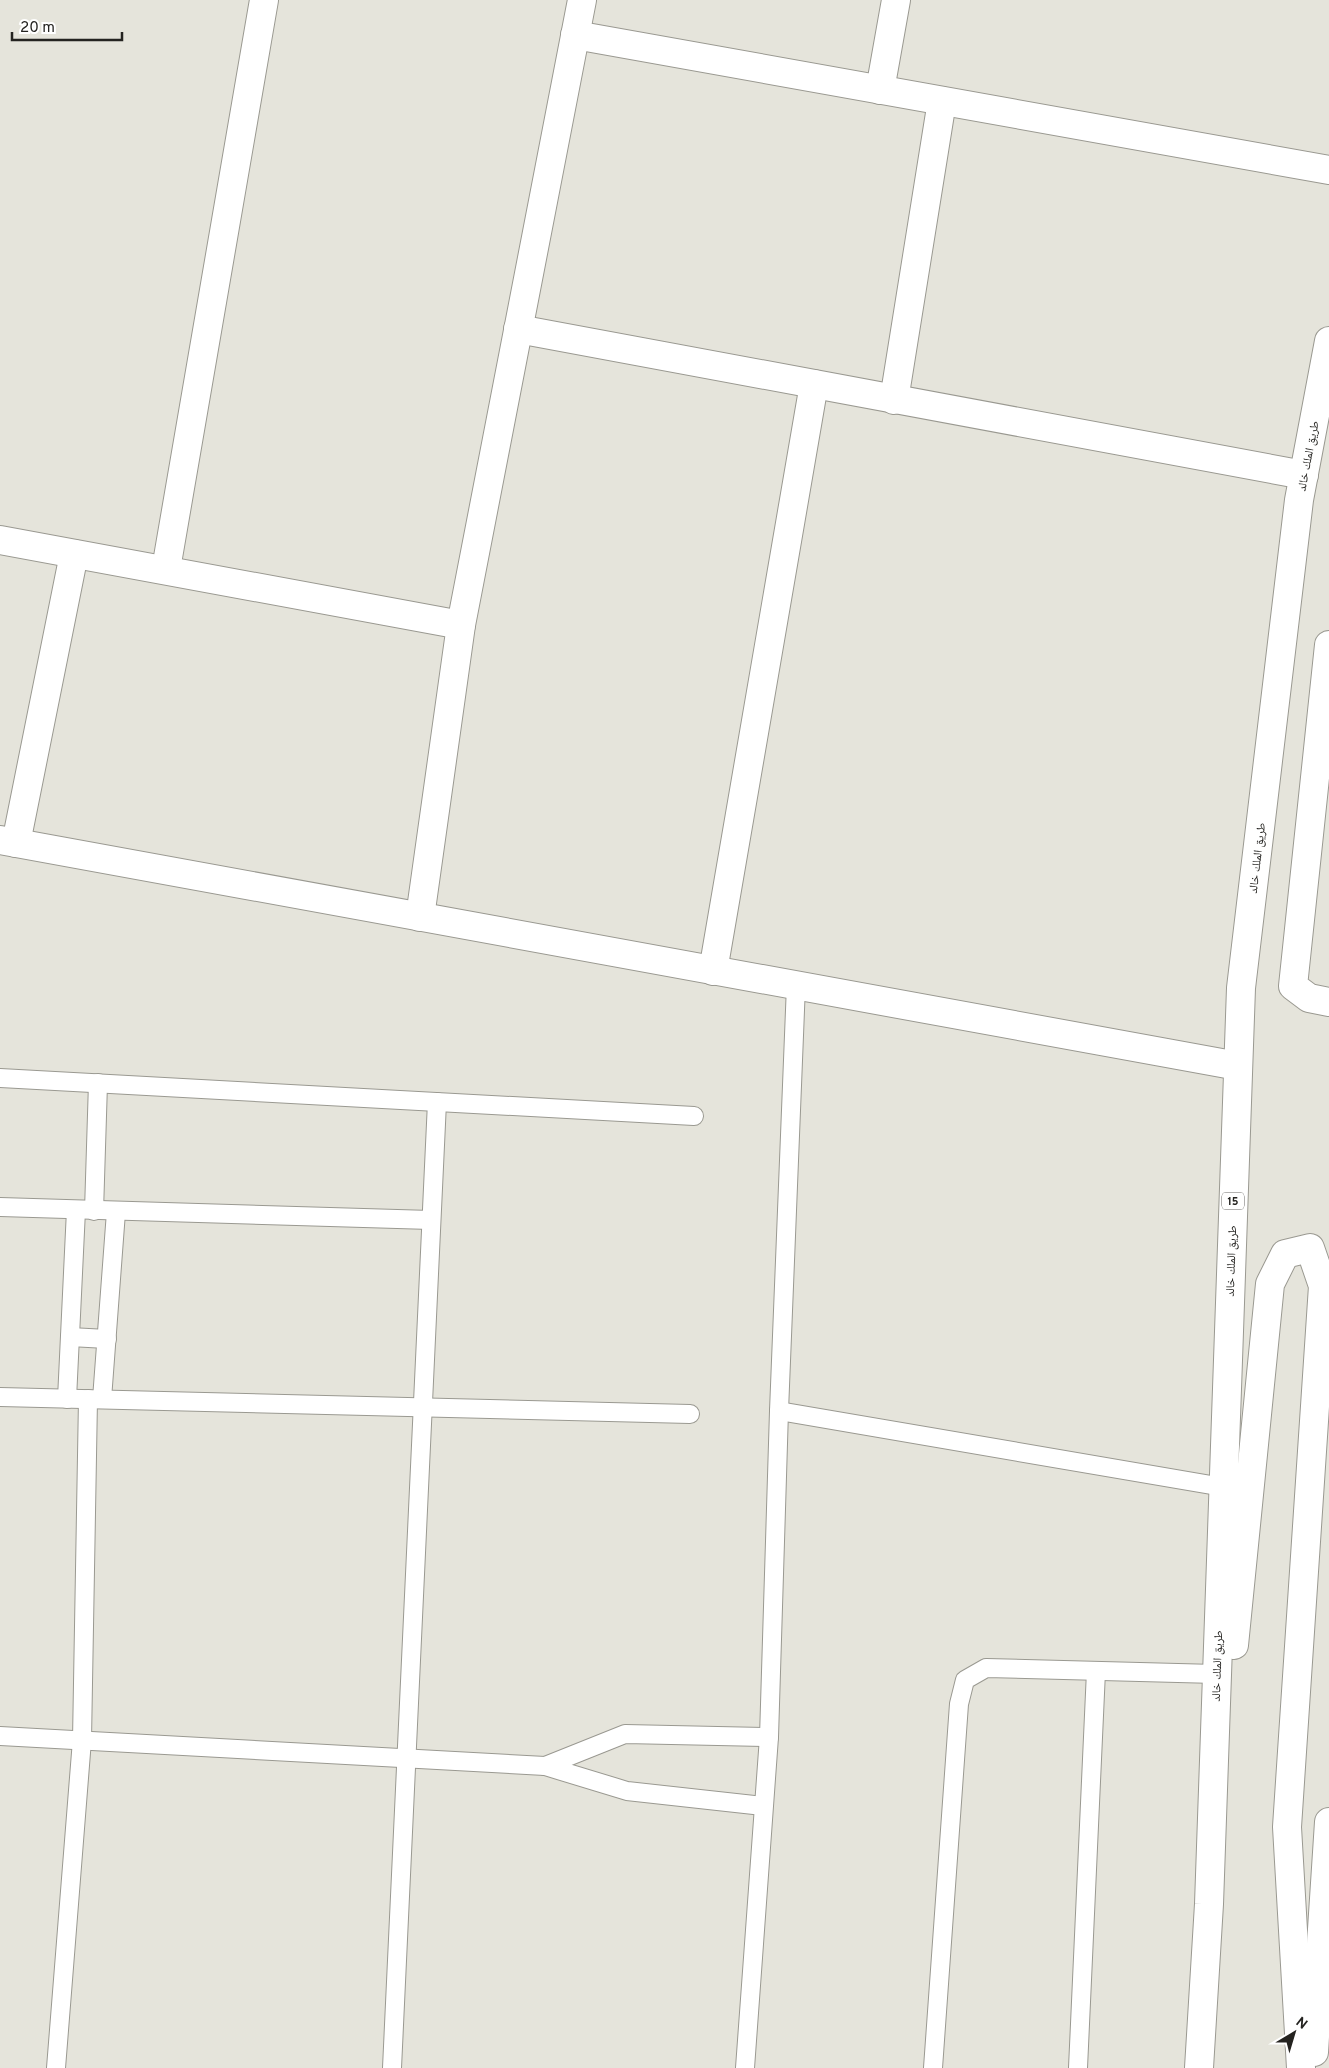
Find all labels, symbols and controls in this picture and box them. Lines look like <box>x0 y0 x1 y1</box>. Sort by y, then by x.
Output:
scale bar <box>12 10 122 42</box>
text: 20 m <box>20 19 55 38</box>
street label: طريق الملك خالد <box>1294 420 1324 493</box>
street label: طريق الملك خالد <box>1246 822 1270 894</box>
road number: 15 <box>1222 1192 1244 1210</box>
street label: طريق الملك خالد <box>1223 1225 1241 1297</box>
street label: طريق الملك خالد <box>1209 1630 1227 1702</box>
north arrow <box>1269 2008 1319 2058</box>
text: N <box>1292 2014 1310 2034</box>

